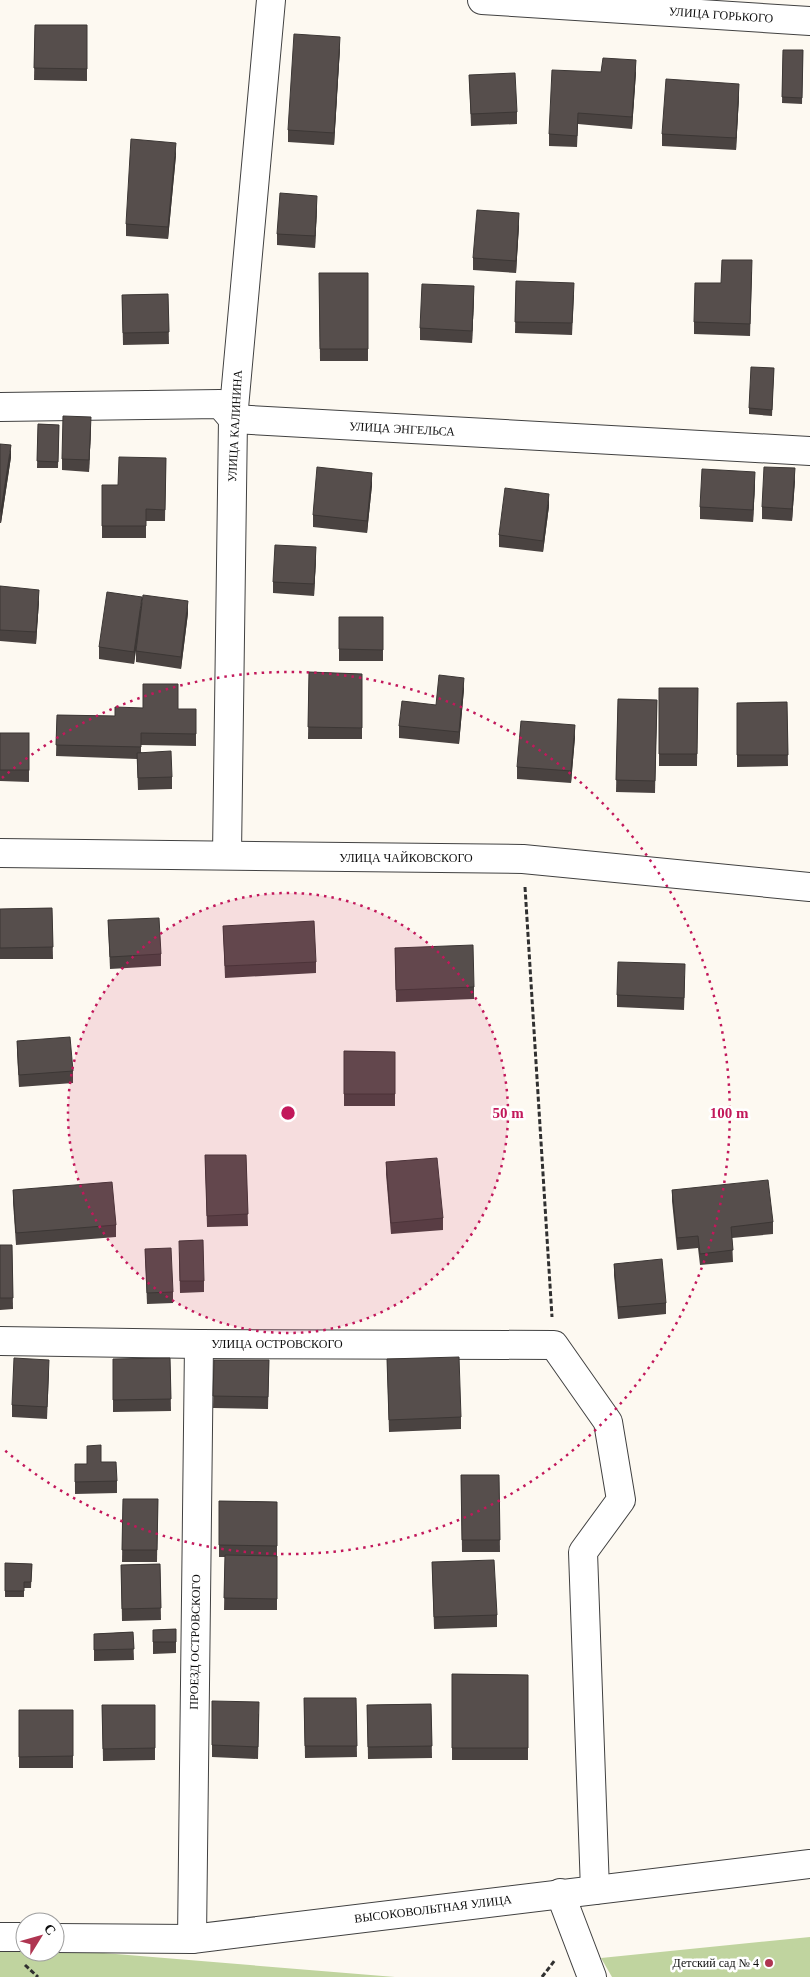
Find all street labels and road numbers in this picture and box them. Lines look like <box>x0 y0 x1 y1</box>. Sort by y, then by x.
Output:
street label: УЛИЦА ГОРЬКОГО <box>668 4 774 26</box>
street label: УЛИЦА КАЛИНИНА <box>225 369 245 483</box>
street label: УЛИЦА ЭНГЕЛЬСА <box>349 419 456 439</box>
street label: УЛИЦА ЧАЙКОВСКОГО <box>339 851 473 865</box>
street label: УЛИЦА ОСТРОВСКОГО <box>211 1337 343 1351</box>
street label: ПРОЕЗД ОСТРОВСКОГО <box>187 1574 203 1710</box>
street label: ВЫСОКОВОЛЬТНАЯ УЛИЦА <box>353 1892 513 1926</box>

